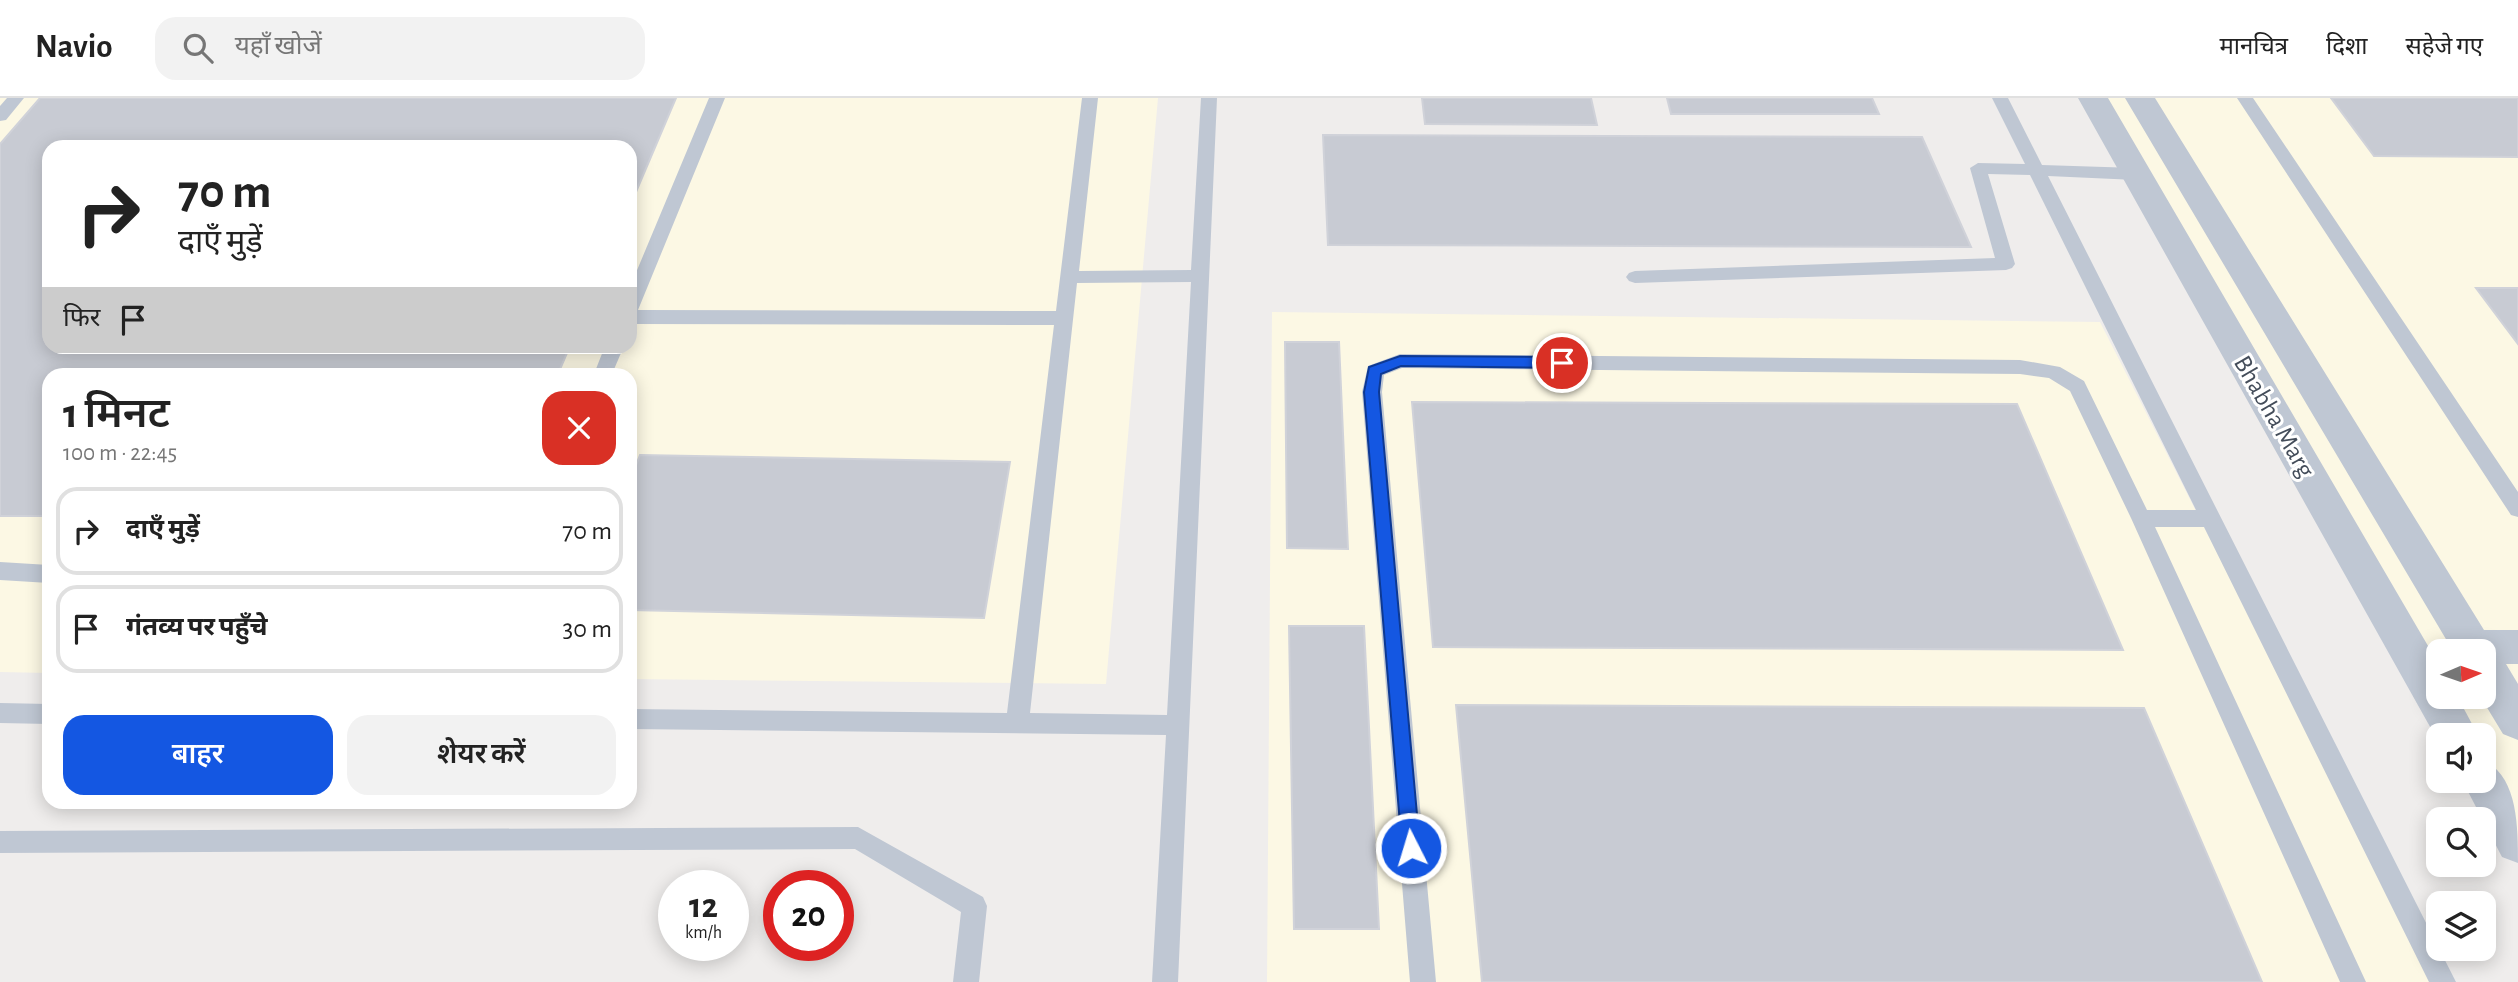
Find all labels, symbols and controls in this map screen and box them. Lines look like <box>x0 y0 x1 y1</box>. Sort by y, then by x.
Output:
search box <box>155 17 645 80</box>
icon: search <box>179 29 217 67</box>
text: Navio <box>35 31 113 64</box>
text: यहाँ खोजें <box>235 33 322 59</box>
text: मानचित्र <box>2219 35 2288 59</box>
text: दिशा <box>2326 35 2367 59</box>
text: सहेजे गए <box>2405 35 2483 59</box>
icon: right <box>63 168 154 259</box>
text: 70 m <box>178 168 272 217</box>
text: दाएँ मुड़ें <box>178 226 263 258</box>
icon: arrive <box>114 301 152 339</box>
text: फिर <box>63 305 100 331</box>
pin <box>1532 333 1592 393</box>
icon: arrive <box>1543 344 1581 382</box>
street label: Bhabha Marg <box>2229 351 2319 482</box>
button: close <box>542 391 616 465</box>
text: 1 मिनट <box>63 393 170 435</box>
text: 100 m · 22:45 <box>63 442 177 465</box>
icon: right <box>67 512 105 550</box>
text: दाएँ मुड़ें <box>126 516 200 542</box>
text: 70 m <box>562 518 612 544</box>
icon: arrive <box>67 610 105 648</box>
text: गंतव्य पर पहुँचे <box>126 614 268 640</box>
text: 30 m <box>562 616 612 642</box>
north arrow <box>2426 639 2496 709</box>
map controls <box>2426 639 2496 961</box>
button: बाहर <box>63 715 333 795</box>
button: शेयर करें <box>347 715 616 795</box>
button: sound <box>2426 723 2496 793</box>
button: search <box>2426 807 2496 877</box>
position arrow <box>1374 811 1448 885</box>
speed limit sign: 20 <box>763 870 854 961</box>
text: 12 <box>689 889 718 924</box>
button: layers <box>2426 891 2496 961</box>
text: km/h <box>685 924 722 942</box>

